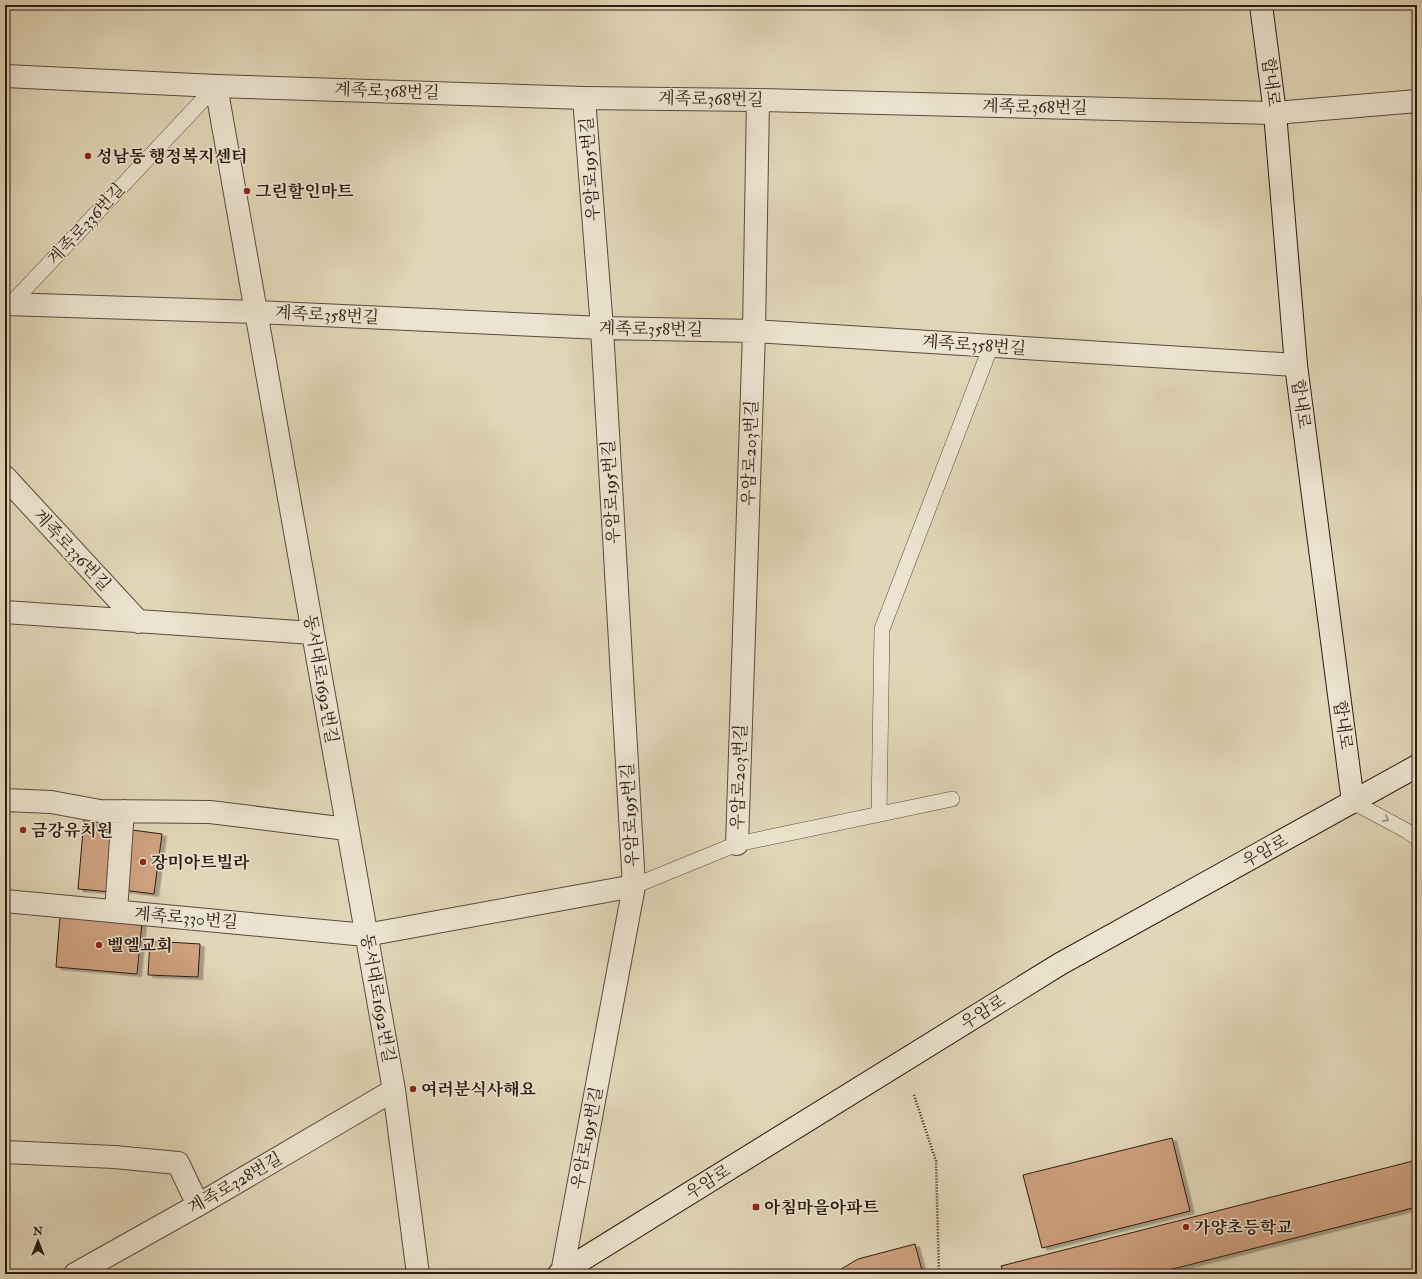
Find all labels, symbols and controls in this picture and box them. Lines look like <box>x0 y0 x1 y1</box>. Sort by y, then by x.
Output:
street label: 합내로 <box>1258 56 1284 108</box>
street label: 계족로368번길 <box>334 79 440 103</box>
street label: 계족로368번길 <box>658 88 764 110</box>
street label: 계족로368번길 <box>982 96 1088 118</box>
street label: 우암로195번길 <box>576 116 604 222</box>
place label: 성남동 행정복지센터 <box>96 146 247 167</box>
marker: 성남동 행정복지센터 <box>83 151 93 161</box>
street label: 계족로336번길 <box>43 179 129 269</box>
place label: 그린할인마트 <box>255 181 354 202</box>
marker: 그린할인마트 <box>242 186 252 196</box>
street label: 계족로358번길 <box>274 302 380 328</box>
street label: 계족로358번길 <box>599 318 703 340</box>
street label: 계족로358번길 <box>921 331 1027 359</box>
street label: 합내로 <box>1287 378 1315 430</box>
street label: 우암로203번길 <box>738 400 762 506</box>
street label: 우암로195번길 <box>598 439 624 545</box>
street label: 계족로336번길 <box>29 505 115 595</box>
street label: 동서대로1692번길 <box>299 613 343 745</box>
street label: 합내로 <box>1329 699 1357 751</box>
street label: 우암로203번길 <box>727 724 751 830</box>
street label: 우암로195번길 <box>617 762 643 868</box>
one-way arrow <box>1381 815 1389 822</box>
place label: 금강유치원 <box>31 820 113 841</box>
marker: 금강유치원 <box>18 825 28 835</box>
street label: 우암로 <box>1238 830 1292 872</box>
place label: 장미아트빌라 <box>151 852 250 873</box>
marker: 장미아트빌라 <box>138 857 148 867</box>
street label: 계족로330번길 <box>133 903 239 933</box>
street label: 동서대로1692번길 <box>356 932 400 1064</box>
place label: 벨엘교회 <box>107 935 173 956</box>
marker: 벨엘교회 <box>94 940 104 950</box>
street label: 우암로 <box>957 990 1010 1034</box>
place label: 여러분식사해요 <box>421 1079 537 1100</box>
marker: 여러분식사해요 <box>408 1084 418 1094</box>
street label: 우암로195번길 <box>567 1085 607 1191</box>
street label: 계족로328번길 <box>184 1148 286 1218</box>
street label: 우암로 <box>682 1160 735 1204</box>
place label: 아침마을아파트 <box>764 1197 880 1218</box>
marker: 아침마을아파트 <box>751 1202 761 1212</box>
place label: 가양초등학교 <box>1194 1217 1293 1238</box>
north arrow <box>18 1221 58 1261</box>
marker: 가양초등학교 <box>1181 1222 1191 1232</box>
text: N <box>32 1225 44 1238</box>

